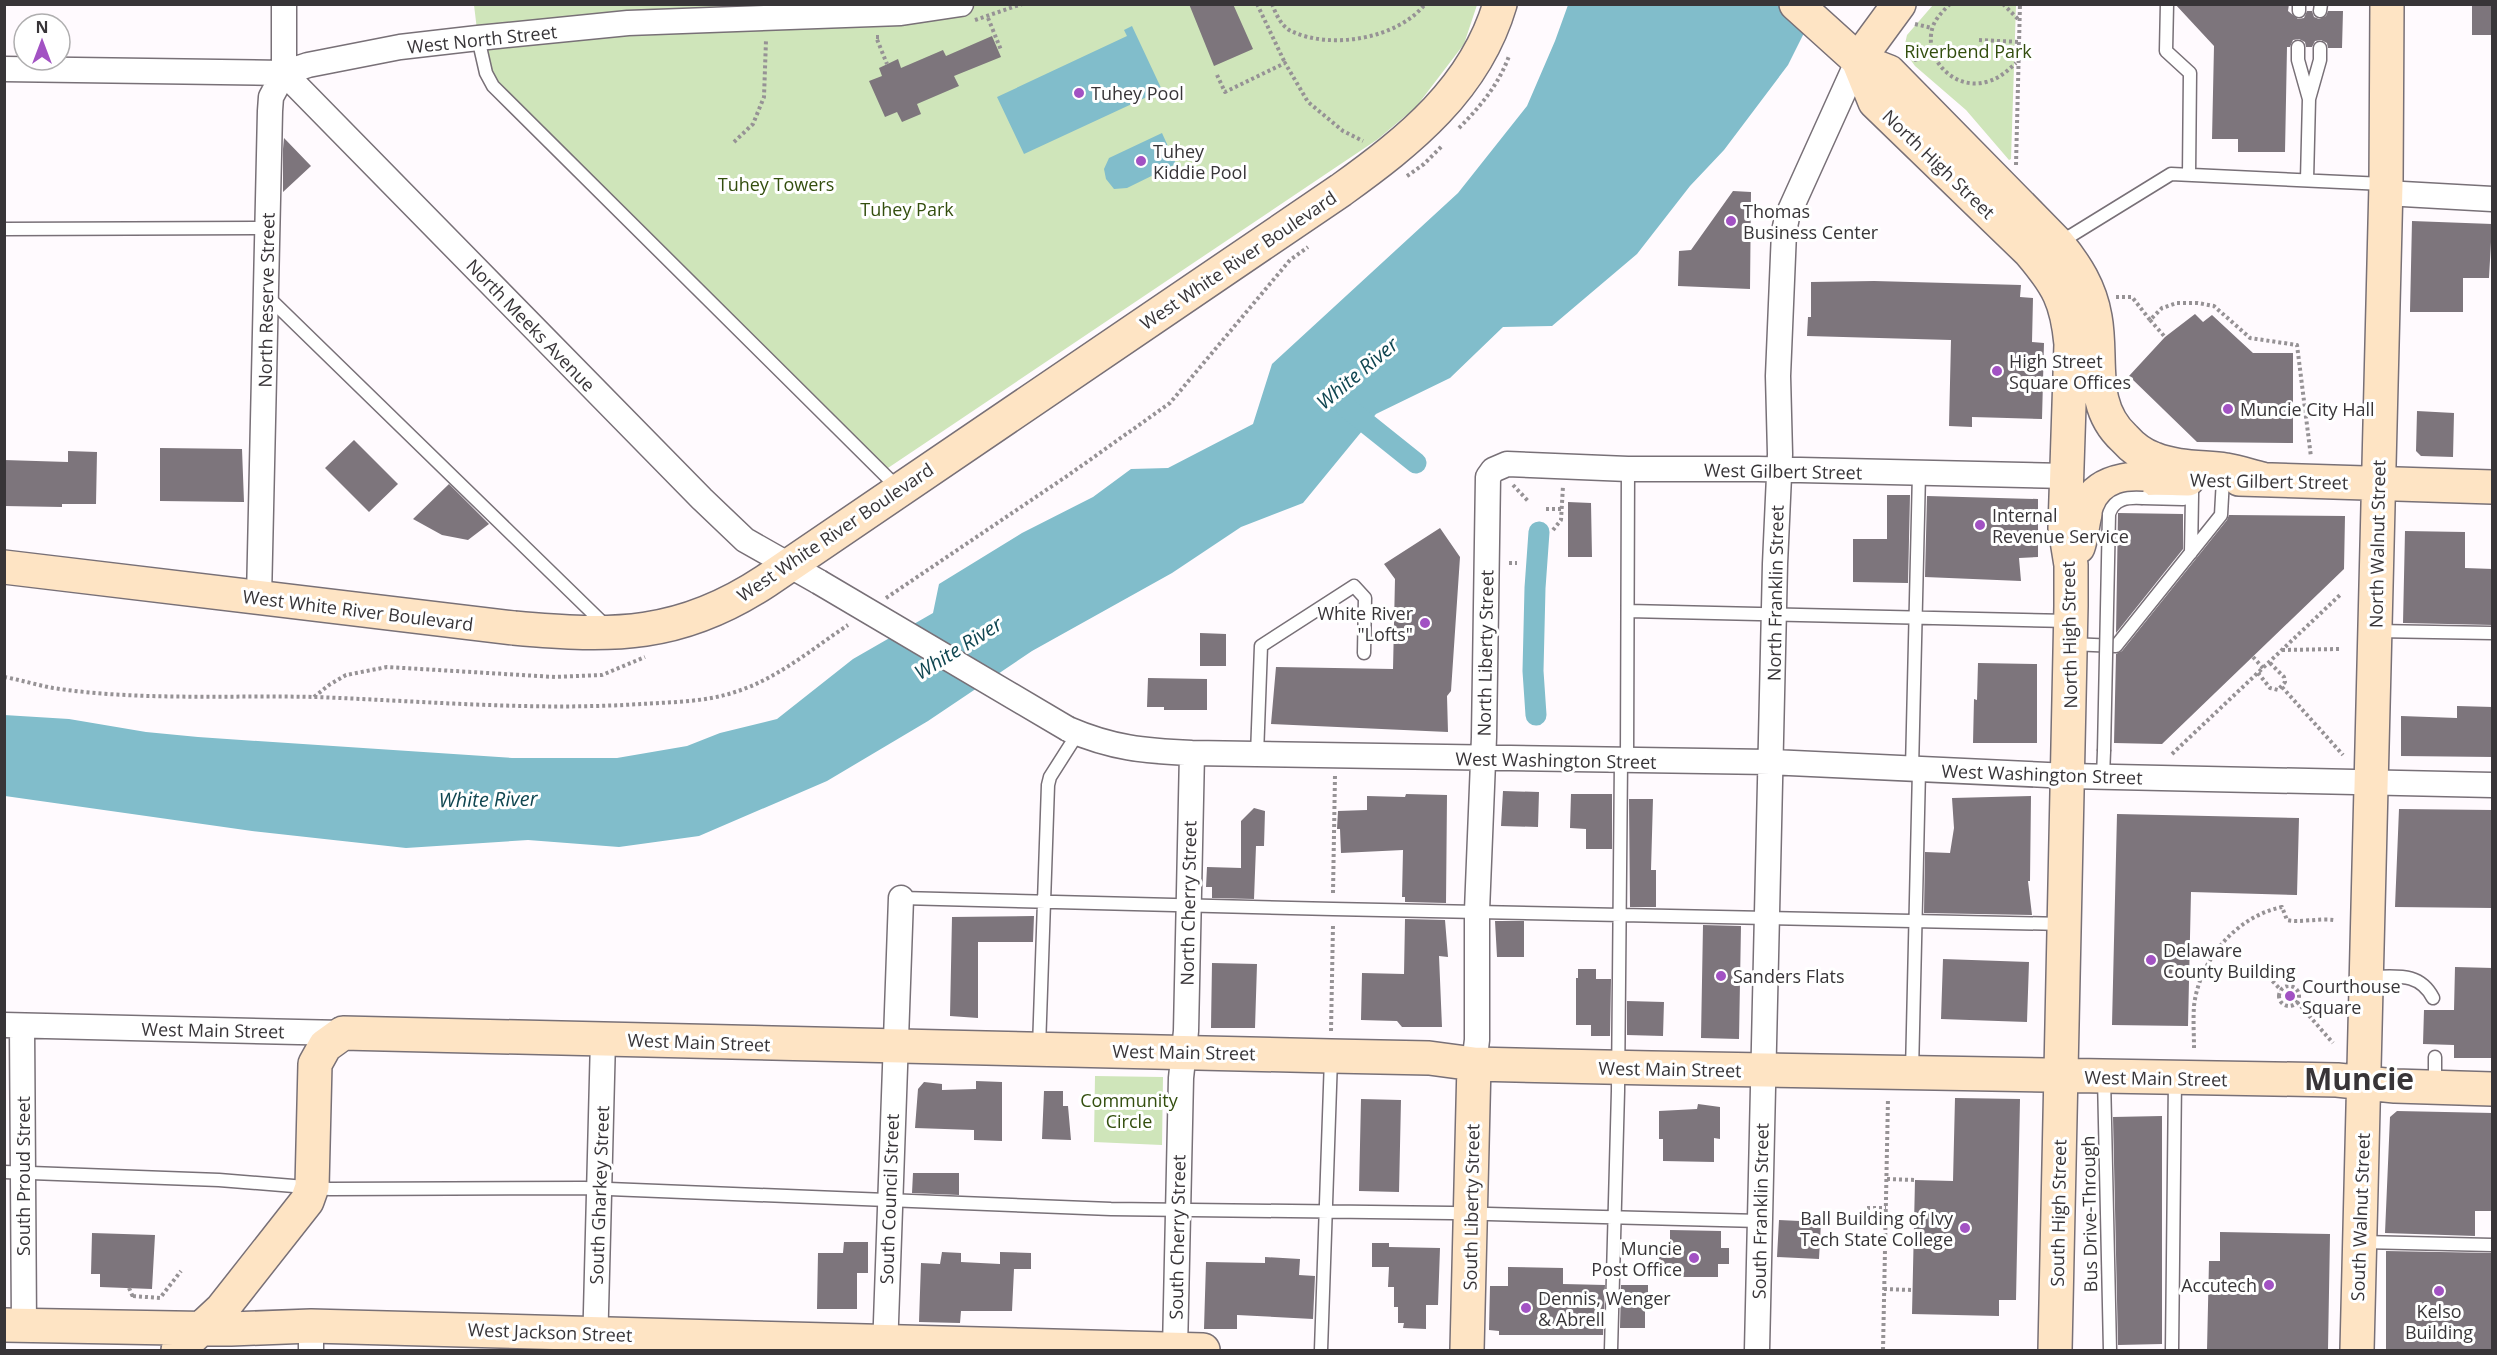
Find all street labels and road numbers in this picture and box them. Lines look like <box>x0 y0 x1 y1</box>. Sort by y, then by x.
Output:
street label: West North Street <box>406 19 558 59</box>
street label: North High Street <box>1878 104 2000 224</box>
street label: West White River Boulevard <box>1135 185 1341 335</box>
street label: North Reserve Street <box>252 212 280 388</box>
street label: North Meeks Avenue <box>461 253 601 397</box>
street label: West White River Boulevard <box>732 457 938 607</box>
street label: West Gilbert Street <box>1704 458 1862 484</box>
street label: North Walnut Street <box>2364 460 2390 628</box>
street label: West Gilbert Street <box>2190 468 2348 494</box>
street label: North Franklin Street <box>1761 505 1789 681</box>
street label: North High Street <box>2056 561 2082 709</box>
street label: North Liberty Street <box>1472 569 1498 737</box>
street label: West White River Boulevard <box>241 584 475 636</box>
street label: West Washington Street <box>1455 746 1657 774</box>
street label: West Washington Street <box>1941 758 2143 790</box>
street label: North Cherry Street <box>1175 820 1201 986</box>
street label: West Main Street <box>141 1017 285 1043</box>
street label: West Main Street <box>627 1028 771 1056</box>
street label: West Main Street <box>1112 1039 1256 1065</box>
street label: West Main Street <box>1598 1056 1742 1082</box>
street label: West Main Street <box>2084 1065 2228 1091</box>
street label: South Proud Street <box>11 1096 35 1256</box>
street label: South Gharkey Street <box>584 1105 614 1285</box>
street label: South Council Street <box>874 1113 904 1285</box>
street label: South Liberty Street <box>1458 1123 1484 1291</box>
street label: South Franklin Street <box>1746 1123 1774 1299</box>
street label: South Walnut Street <box>2345 1132 2375 1302</box>
street label: Bus Drive-Through <box>2076 1135 2102 1293</box>
street label: South High Street <box>2045 1139 2071 1287</box>
street label: South Cherry Street <box>1164 1154 1190 1320</box>
street label: West Jackson Street <box>467 1317 633 1347</box>

